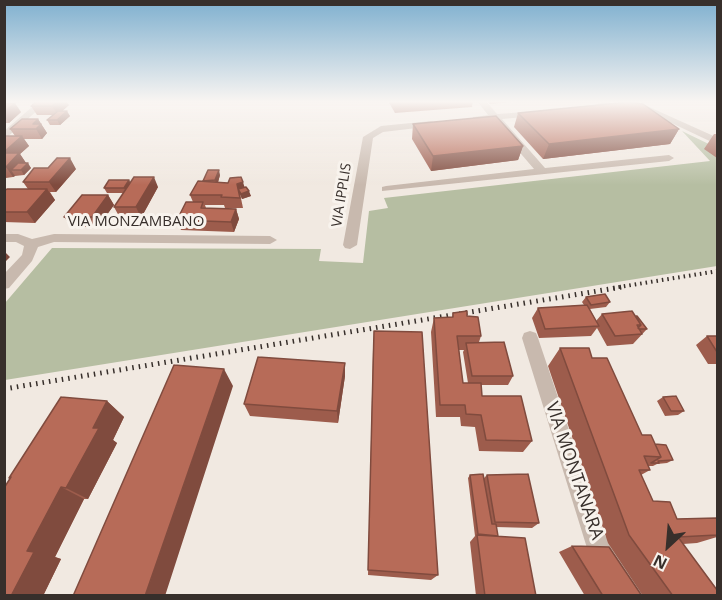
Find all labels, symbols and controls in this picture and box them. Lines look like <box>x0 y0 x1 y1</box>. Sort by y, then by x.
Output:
street label: VIA IPPLIS <box>329 162 355 228</box>
street label: VIA MONZAMBANO <box>68 213 204 231</box>
street label: VIA MONTANARA <box>540 399 608 543</box>
north arrow <box>638 516 698 576</box>
text: N <box>649 549 671 575</box>

